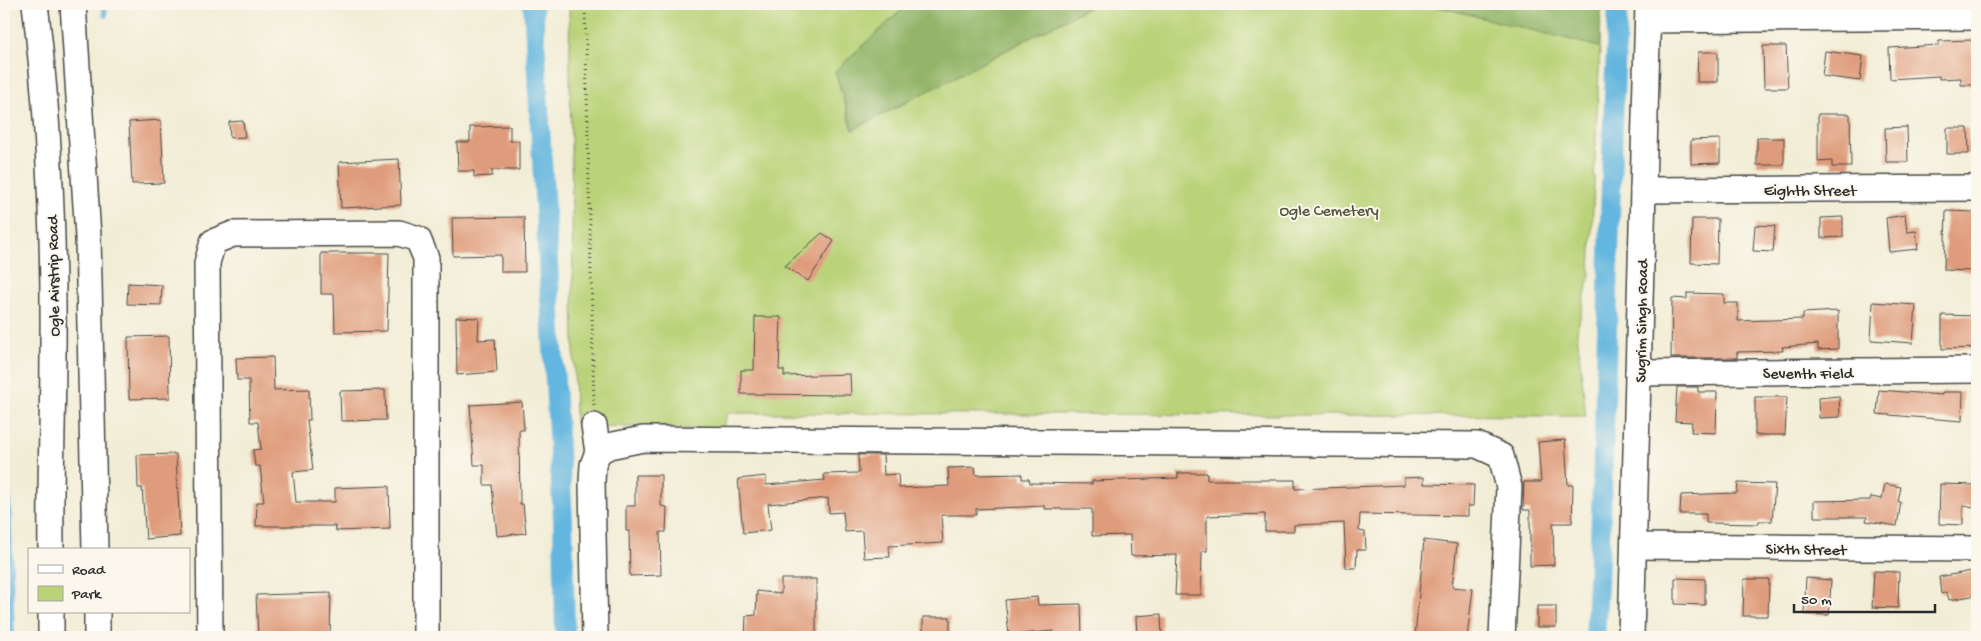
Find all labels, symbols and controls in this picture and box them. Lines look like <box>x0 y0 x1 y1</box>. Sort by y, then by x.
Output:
street label: Eighth Street <box>1764 183 1858 202</box>
park label: Ogle Cemetery <box>1279 203 1379 222</box>
street label: Ogle Airstrip Road <box>45 214 66 337</box>
street label: Sugrim Singh Road <box>1633 258 1654 383</box>
street label: Seventh Field <box>1763 366 1855 385</box>
street label: Sixth Street <box>1765 541 1848 562</box>
legend <box>28 548 190 614</box>
text: Road <box>72 562 106 580</box>
scale bar <box>1794 581 1935 613</box>
text: Park <box>71 586 102 604</box>
text: 50 m <box>1801 592 1832 610</box>

